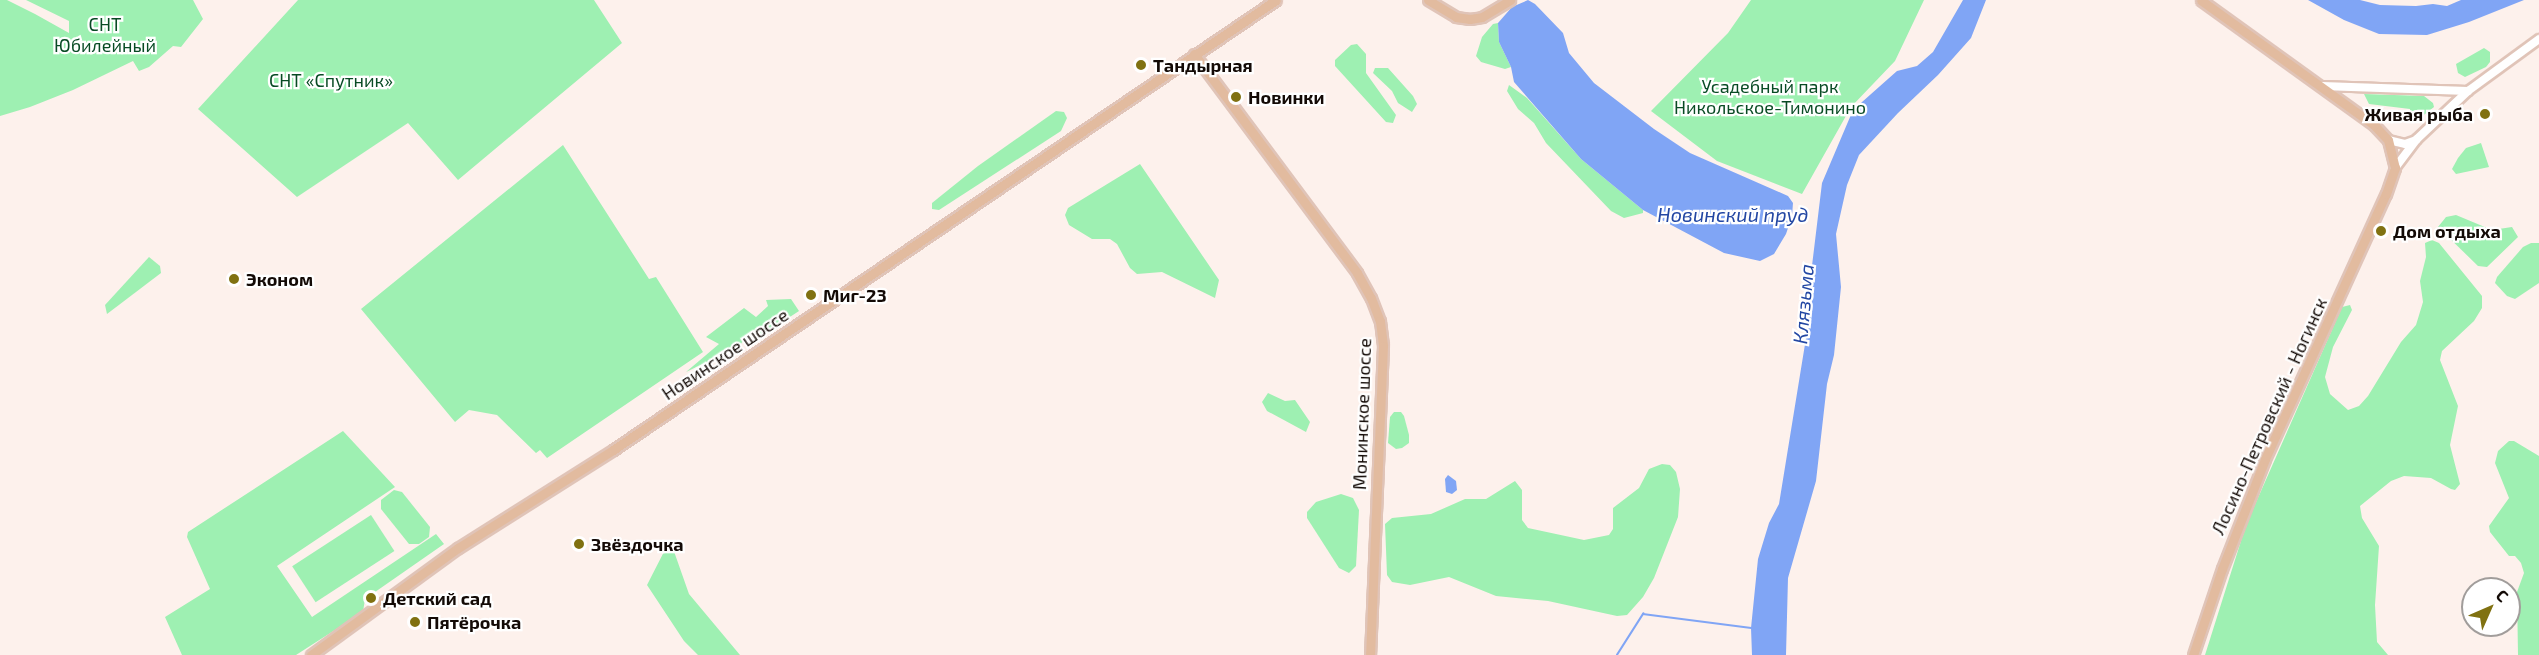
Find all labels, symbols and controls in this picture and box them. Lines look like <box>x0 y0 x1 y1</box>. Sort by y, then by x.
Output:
park label: СНТ Юбилейный <box>54 14 156 57</box>
place label: Тандырная <box>1153 54 1253 76</box>
marker: Тандырная <box>1134 58 1148 72</box>
park label: СНТ «Спутник» <box>269 69 393 91</box>
park label: Усадебный парк Никольское-Тимонино <box>1674 76 1866 118</box>
place label: Новинки <box>1248 86 1324 108</box>
marker: Новинки <box>1229 90 1243 104</box>
place label: Живая рыба <box>2364 103 2473 125</box>
marker: Живая рыба <box>2478 107 2492 121</box>
water label: Новинский пруд <box>1657 202 1809 226</box>
place label: Дом отдыха <box>2393 220 2501 242</box>
marker: Дом отдыха <box>2374 224 2388 238</box>
water label: Клязьма <box>1788 263 1818 345</box>
place label: Эконом <box>246 268 313 290</box>
marker: Эконом <box>227 272 241 286</box>
place label: Миг-23 <box>823 284 887 306</box>
marker: Миг-23 <box>804 288 818 302</box>
street label: Лосино-Петровский - Ногинск <box>2207 294 2331 538</box>
street label: Новинское шоссе <box>658 304 792 404</box>
street label: Монинское шоссе <box>1349 338 1375 490</box>
place label: Звёздочка <box>591 533 684 555</box>
marker: Звёздочка <box>572 537 586 551</box>
north arrow <box>2461 577 2521 637</box>
text: С <box>2493 585 2513 605</box>
place label: Детский сад <box>383 587 491 609</box>
marker: Детский сад <box>364 591 378 605</box>
place label: Пятёрочка <box>427 611 521 633</box>
marker: Пятёрочка <box>408 615 422 629</box>

